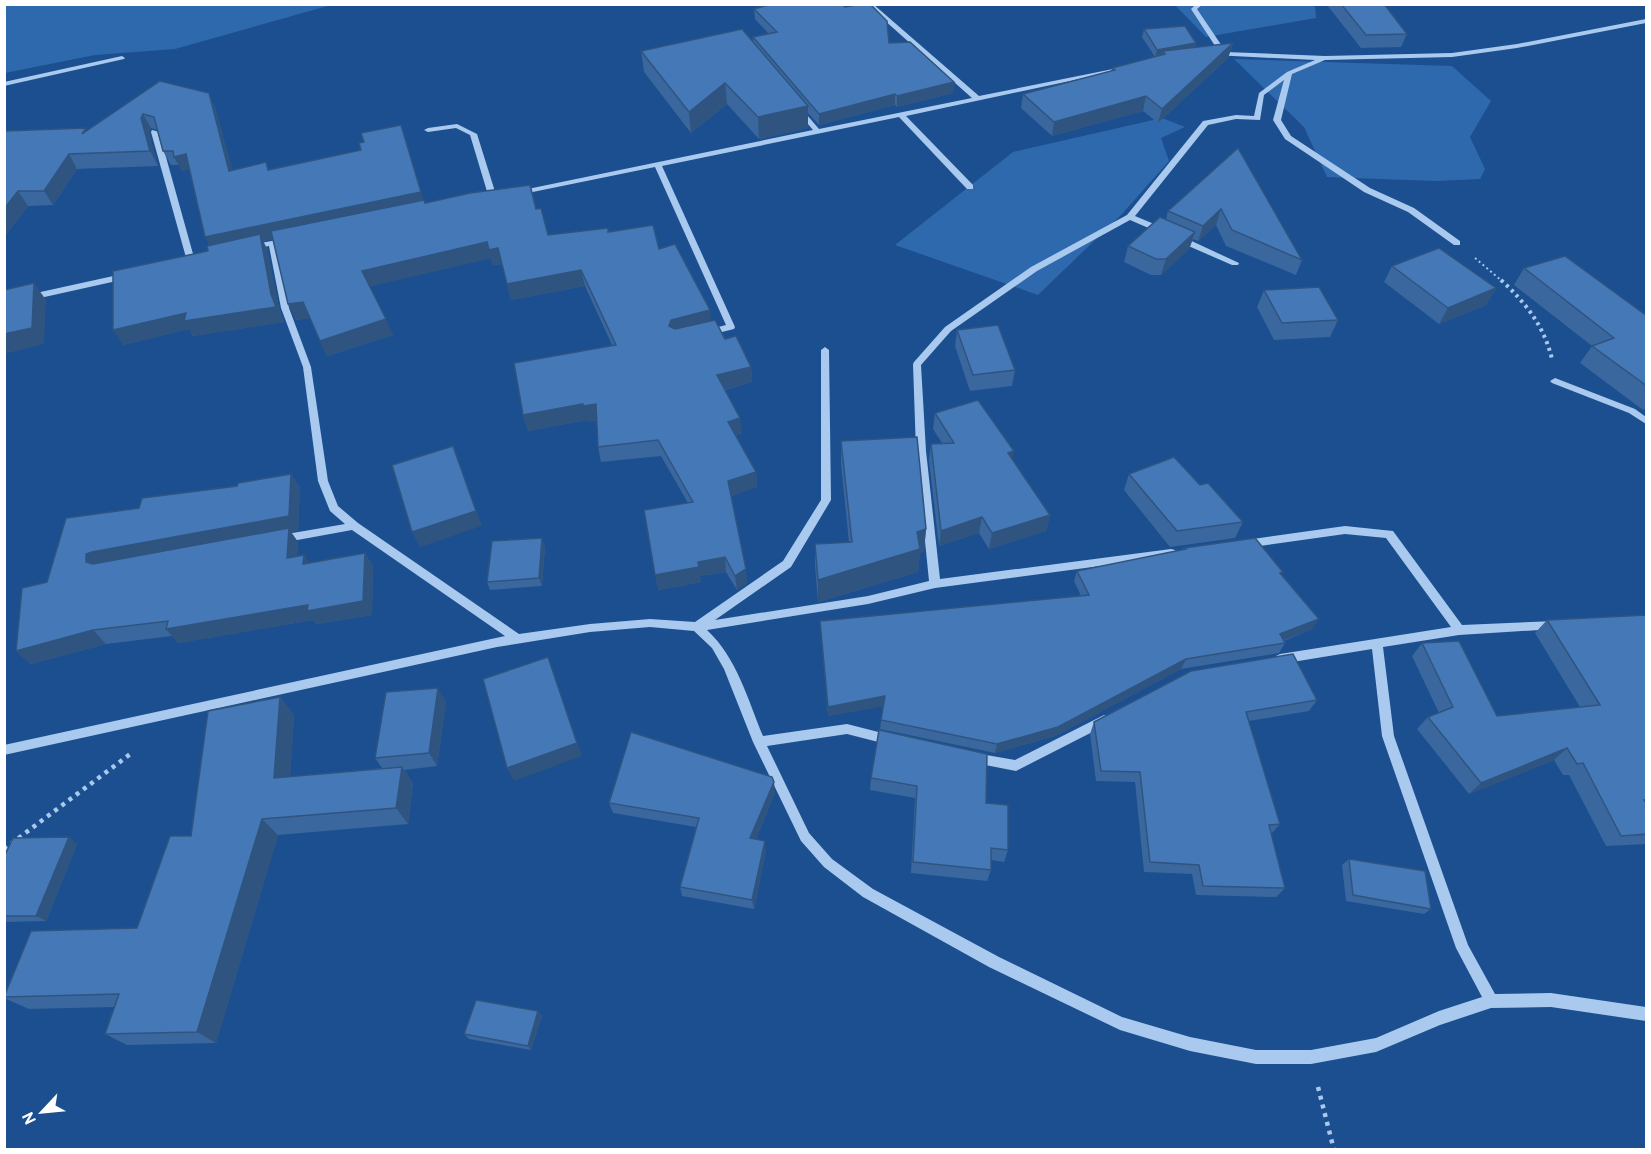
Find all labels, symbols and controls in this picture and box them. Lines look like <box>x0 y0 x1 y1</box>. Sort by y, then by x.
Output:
north arrow <box>12 1082 72 1142</box>
text: N <box>19 1108 42 1127</box>

